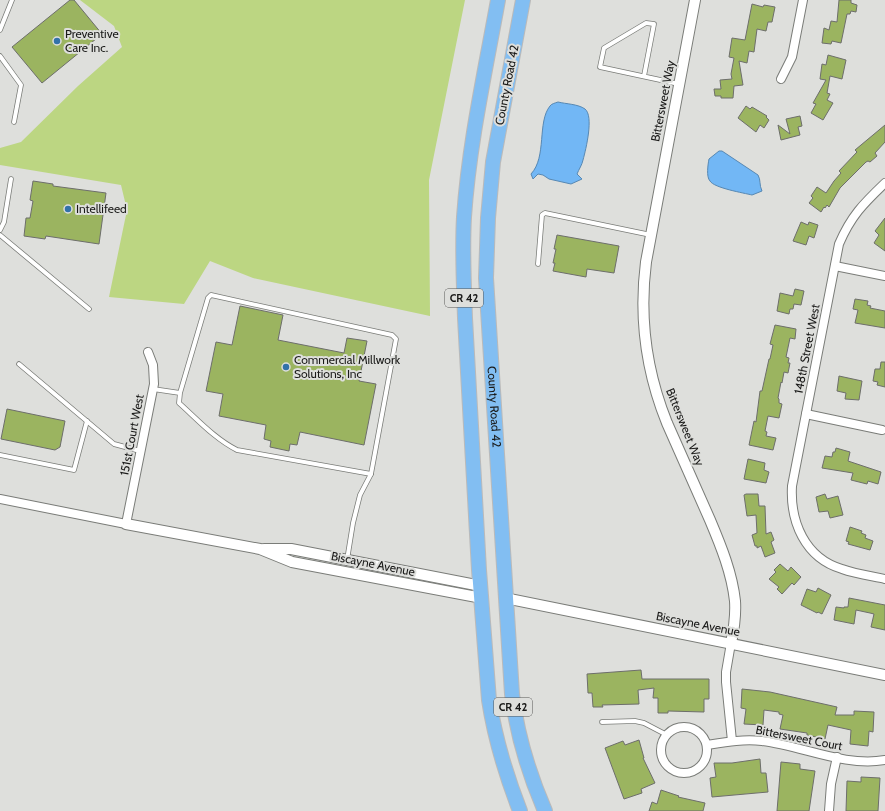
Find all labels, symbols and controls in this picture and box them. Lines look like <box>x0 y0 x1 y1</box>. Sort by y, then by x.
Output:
place label: Preventive Care Inc. <box>65 26 119 55</box>
marker: Preventive Care Inc. <box>52 36 62 46</box>
street label: County Road 42 <box>491 43 522 126</box>
street label: Bittersweet Way <box>647 59 678 143</box>
place label: Intellifeed <box>76 201 127 216</box>
marker: Intellifeed <box>63 204 73 214</box>
road number: CR 42 <box>445 289 483 307</box>
street label: 148th Street West <box>790 303 823 395</box>
place label: Commercial Millwork Solutions, Inc <box>294 352 401 381</box>
marker: Commercial Millwork Solutions, Inc <box>281 362 291 372</box>
street label: County Road 42 <box>485 366 505 448</box>
street label: Bittersweet Way <box>663 386 708 468</box>
street label: 151st Court West <box>116 393 147 477</box>
street label: Biscayne Avenue <box>330 548 416 579</box>
street label: Biscayne Avenue <box>655 608 741 639</box>
road number: CR 42 <box>494 698 532 716</box>
street label: Bittersweet Court <box>754 722 844 753</box>

